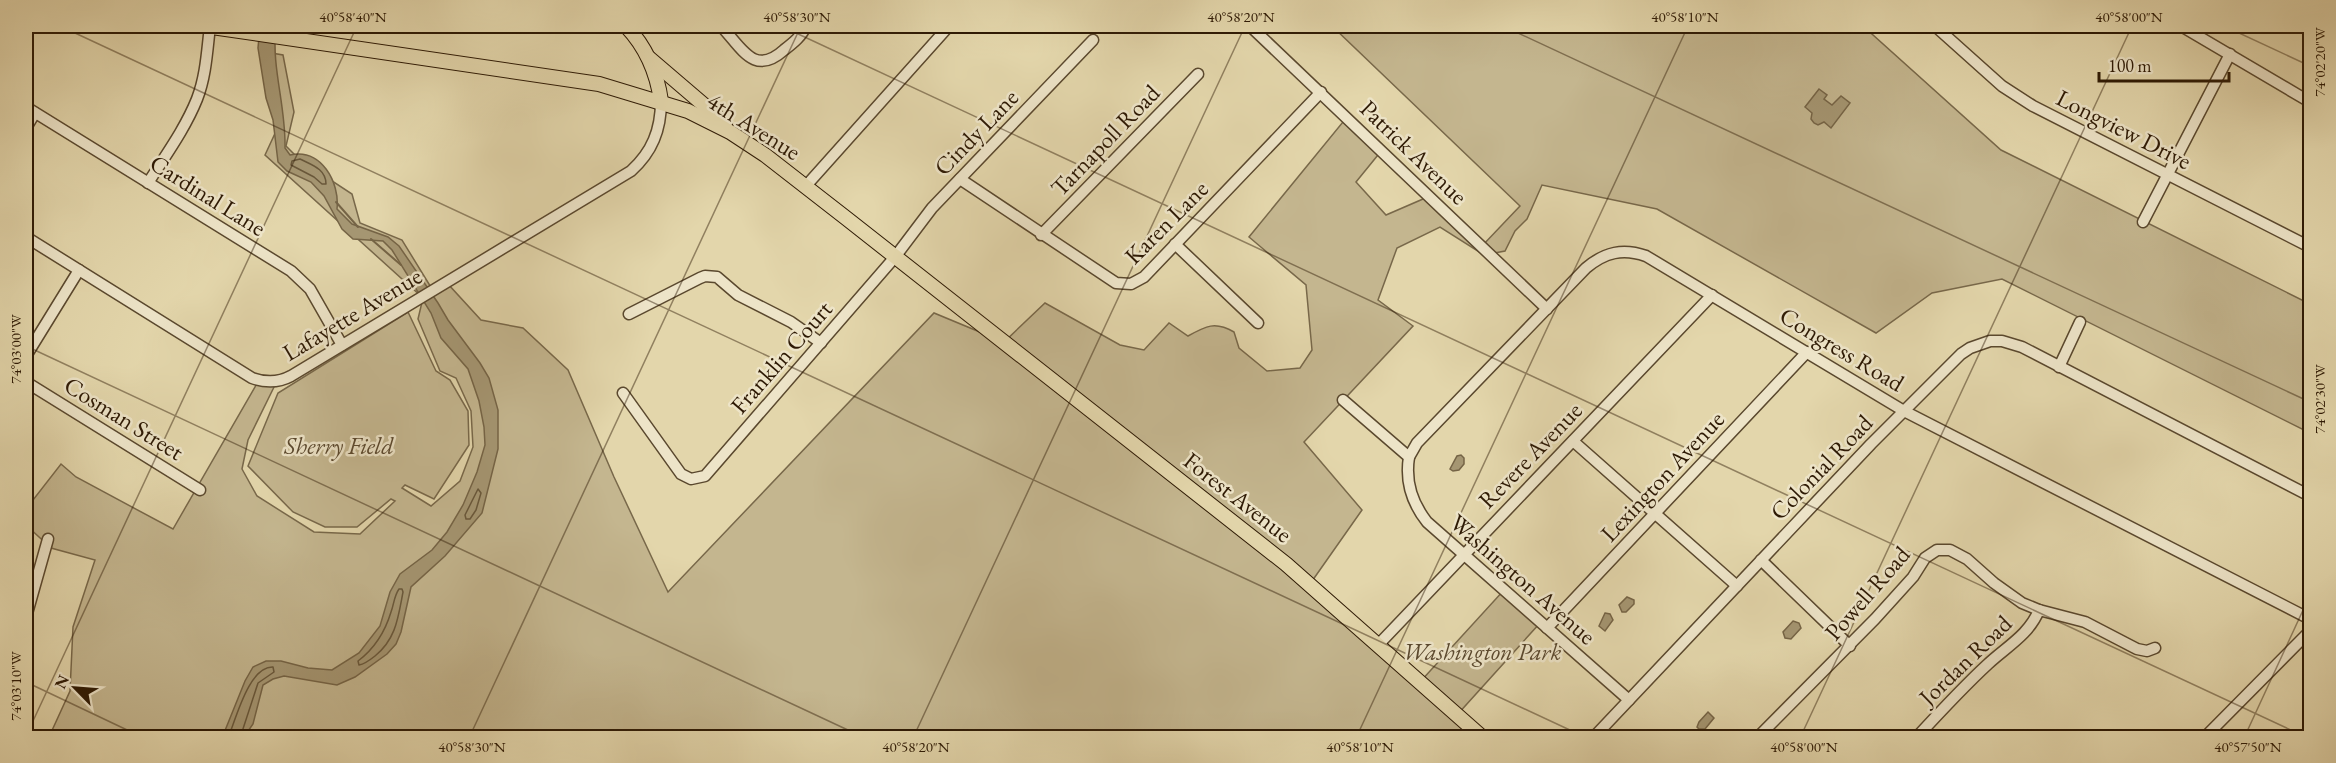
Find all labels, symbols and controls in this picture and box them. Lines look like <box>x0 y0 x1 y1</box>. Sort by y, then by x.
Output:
text: 40°58'40"N <box>319 7 387 26</box>
text: 40°58'30"N <box>763 7 831 26</box>
text: 40°58'20"N <box>1207 7 1275 26</box>
text: 40°58'10"N <box>1651 7 1719 26</box>
text: 40°58'00"N <box>2095 7 2163 26</box>
text: 74°02'20"W <box>2310 27 2329 97</box>
scale bar <box>2099 45 2230 83</box>
text: 100 m <box>2108 54 2152 77</box>
street label: Tarnapoll Road <box>1044 77 1167 203</box>
street label: Cindy Lane <box>927 82 1025 182</box>
street label: Longview Drive <box>2051 82 2197 176</box>
street label: 4th Avenue <box>701 85 807 167</box>
street label: Patrick Avenue <box>1354 93 1474 211</box>
street label: Cardinal Lane <box>144 147 272 243</box>
street label: Karen Lane <box>1117 173 1215 271</box>
street label: Lafayette Avenue <box>277 260 427 368</box>
street label: Franklin Court <box>723 294 839 420</box>
street label: Congress Road <box>1774 300 1911 399</box>
text: 74°03'00"W <box>6 314 25 384</box>
text: 74°02'30"W <box>2310 364 2329 434</box>
street label: Cosman Street <box>58 369 190 467</box>
street label: Revere Avenue <box>1471 395 1589 515</box>
street label: Lexington Avenue <box>1593 404 1731 548</box>
street label: Colonial Road <box>1763 407 1880 526</box>
park label: Sherry Field <box>283 430 394 461</box>
street label: Forest Avenue <box>1177 445 1299 549</box>
street label: Washington Avenue <box>1443 507 1603 651</box>
street label: Powell Road <box>1817 539 1917 647</box>
street label: Jordan Road <box>1911 607 2019 713</box>
park label: Washington Park <box>1403 636 1561 667</box>
text: 74°03'10"W <box>6 651 25 721</box>
north arrow <box>45 658 105 718</box>
text: N <box>50 672 74 692</box>
text: 40°58'30"N <box>438 737 506 756</box>
text: 40°58'20"N <box>882 737 950 756</box>
text: 40°58'10"N <box>1326 737 1394 756</box>
text: 40°58'00"N <box>1770 737 1838 756</box>
text: 40°57'50"N <box>2214 737 2282 756</box>

